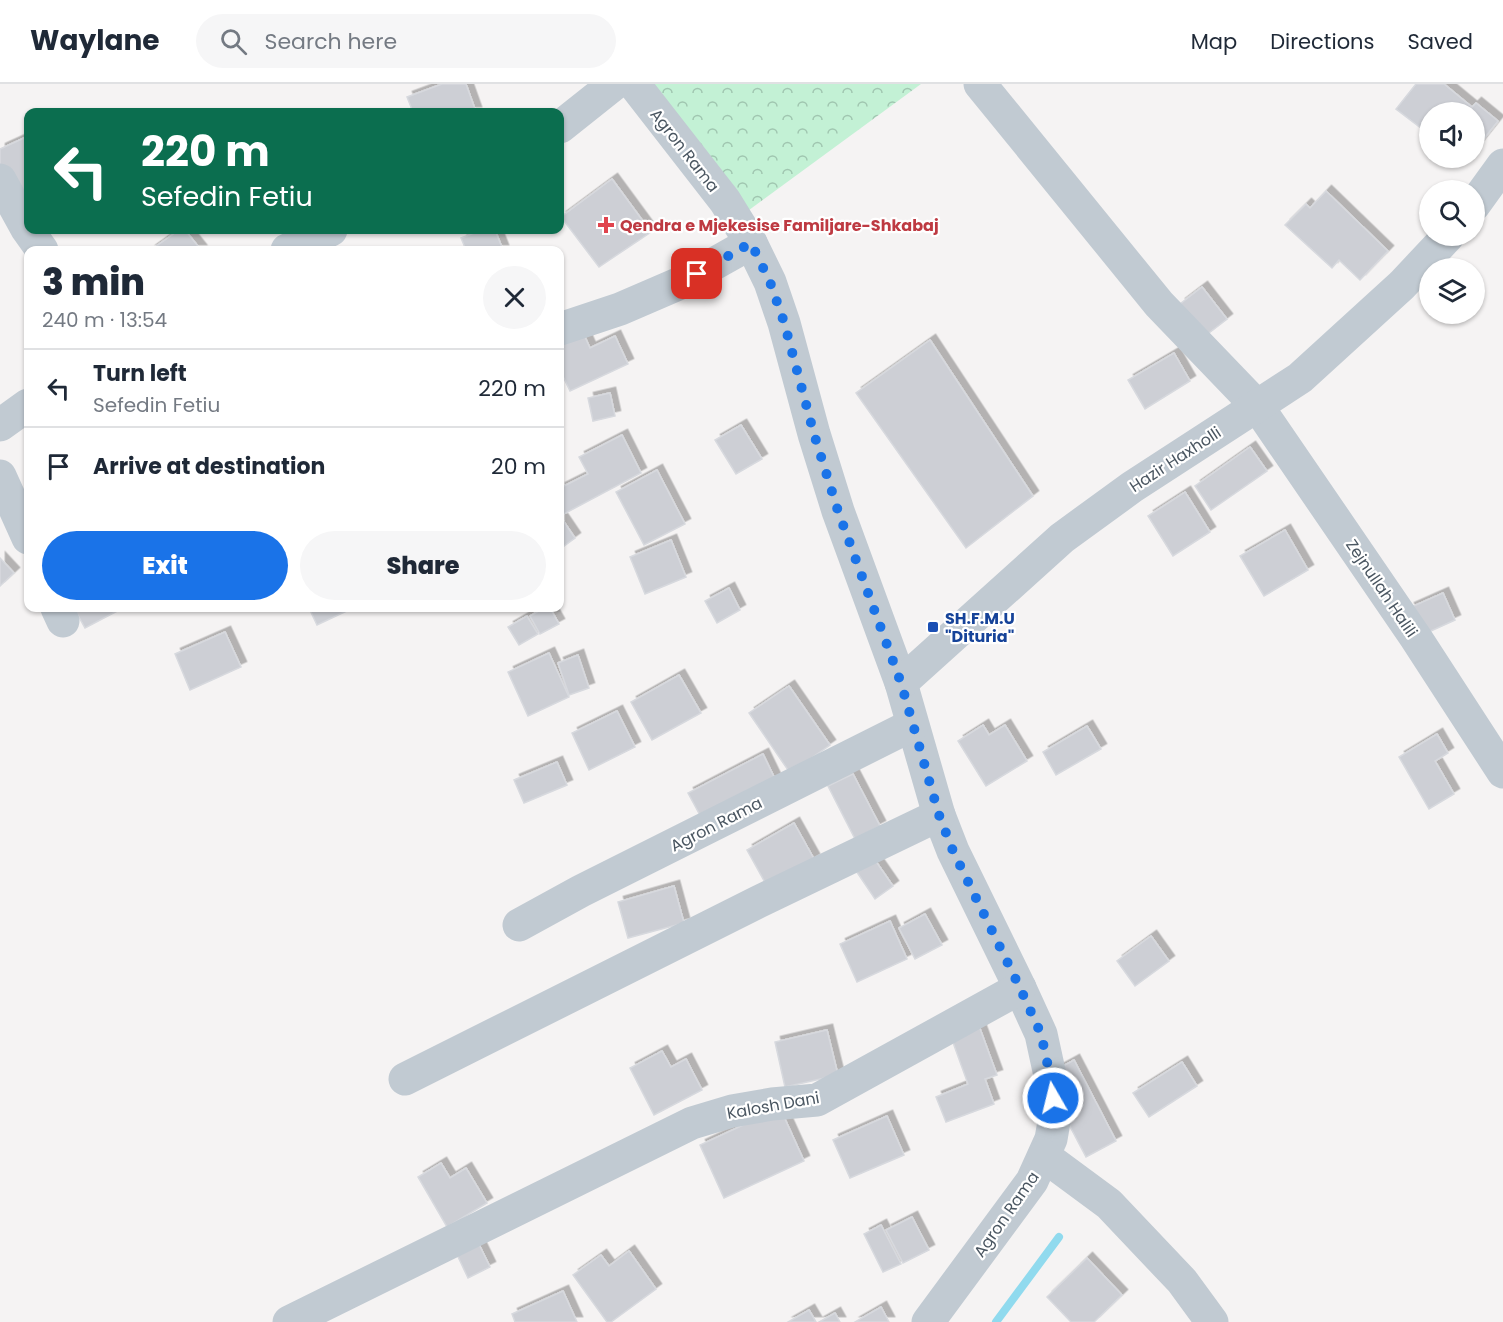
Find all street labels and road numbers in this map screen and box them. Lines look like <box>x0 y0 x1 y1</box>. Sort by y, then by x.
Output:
street label: Agron Rama <box>645 104 725 197</box>
street label: Hazir Haxholli <box>1125 421 1226 498</box>
street label: Zejnullah Halili <box>1340 535 1423 642</box>
street label: Agron Rama <box>666 791 766 857</box>
street label: Kalosh Dani <box>725 1086 821 1125</box>
street label: Agron Rama <box>968 1167 1045 1262</box>

